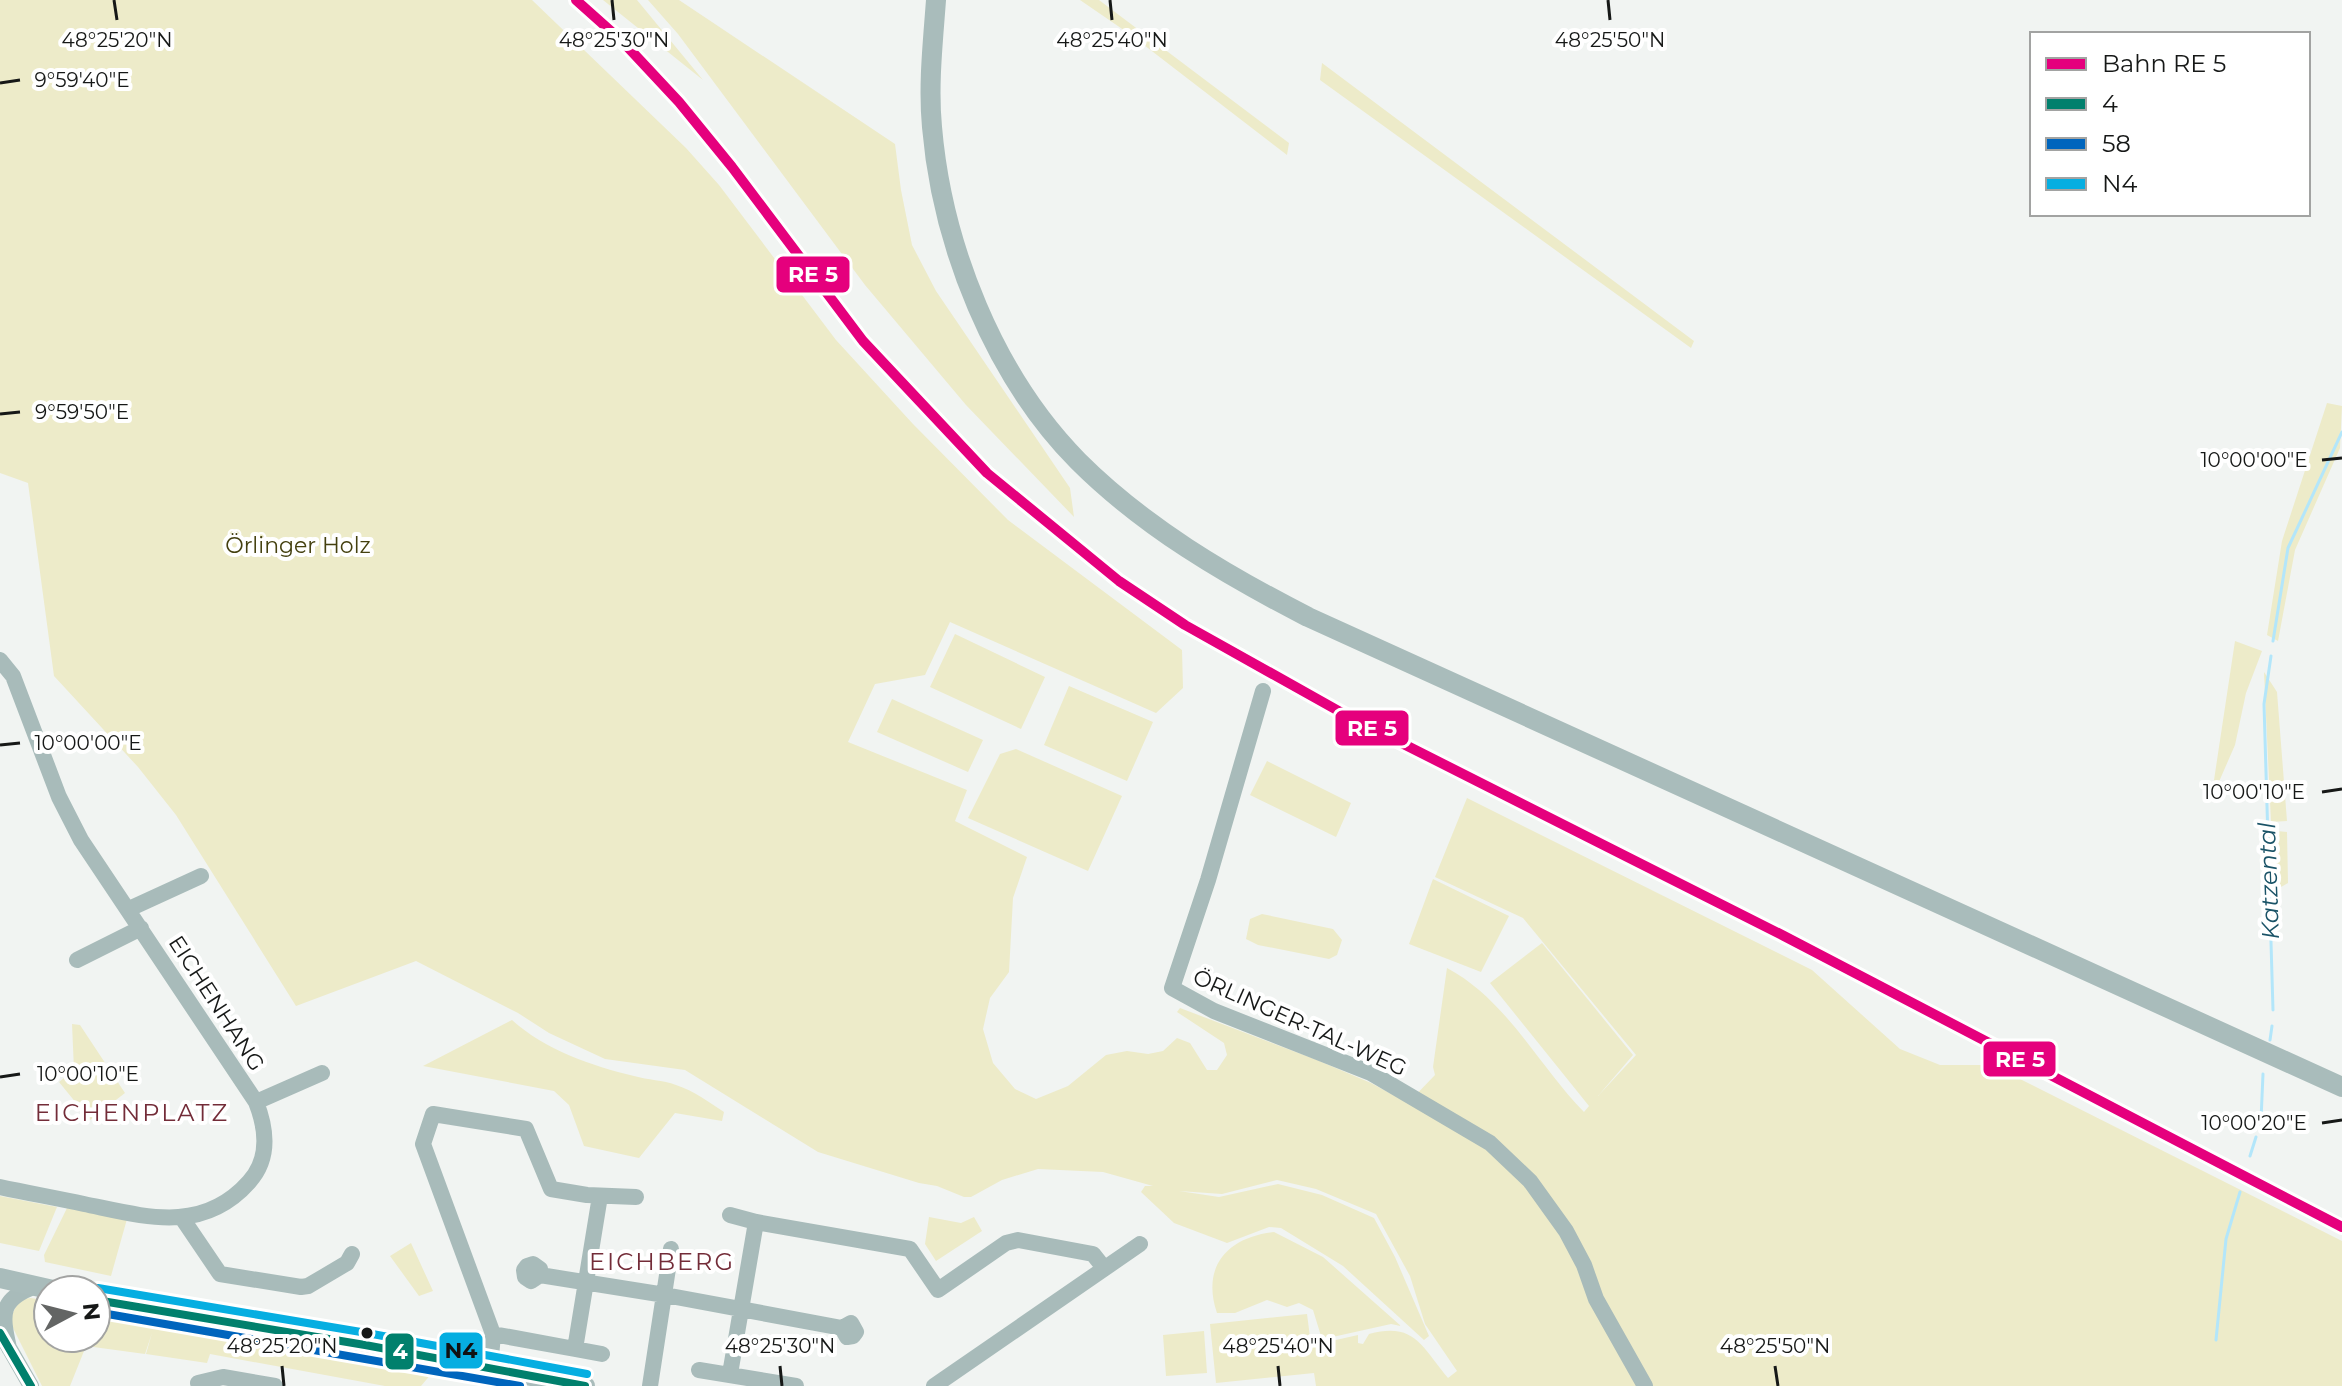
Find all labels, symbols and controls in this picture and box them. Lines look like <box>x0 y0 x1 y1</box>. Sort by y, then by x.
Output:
text: 48°25'20"N <box>62 28 172 52</box>
text: 48°25'30"N <box>559 28 669 52</box>
text: 48°25'40"N <box>1056 28 1168 52</box>
text: 48°25'50"N <box>1555 28 1665 52</box>
legend <box>2030 32 2310 216</box>
text: Bahn RE 5 <box>2102 49 2226 78</box>
text: 9°59'40"E <box>34 68 130 92</box>
text: 4 <box>2102 89 2118 118</box>
text: 58 <box>2102 129 2131 158</box>
text: N4 <box>2102 169 2138 198</box>
line badge: RE 5 <box>775 255 851 294</box>
text: RE 5 <box>788 261 838 288</box>
text: 9°59'50"E <box>35 400 129 424</box>
text: 10°00'00"E <box>2200 448 2308 472</box>
park label: Örlinger Holz <box>225 532 371 559</box>
line badge: RE 5 <box>1334 709 1410 747</box>
text: RE 5 <box>1347 715 1397 742</box>
text: 10°00'00"E <box>34 731 142 755</box>
text: 10°00'10"E <box>2203 780 2305 804</box>
water label: Katzental <box>2252 821 2285 940</box>
street label: EICHENHANG <box>163 930 270 1076</box>
street label: ÖRLINGER-TAL-WEG <box>1189 963 1411 1082</box>
line badge: RE 5 <box>1982 1040 2057 1078</box>
text: RE 5 <box>1995 1046 2045 1073</box>
text: 10°00'10"E <box>37 1062 139 1086</box>
district label: EICHENPLATZ <box>35 1098 229 1127</box>
text: 10°00'20"E <box>2201 1111 2307 1135</box>
district label: EICHBERG <box>589 1247 735 1276</box>
north arrow <box>32 1274 112 1354</box>
text: N <box>77 1301 106 1322</box>
unlabelled marker <box>359 1325 375 1341</box>
line badge: N4 <box>438 1331 484 1370</box>
line badge: 4 <box>384 1332 415 1371</box>
text: 48°25'20"N <box>227 1334 337 1358</box>
text: 48°25'30"N <box>725 1334 835 1358</box>
text: 48°25'40"N <box>1222 1334 1334 1358</box>
text: 48°25'50"N <box>1720 1334 1830 1358</box>
text: N4 <box>445 1337 477 1364</box>
text: 4 <box>392 1338 408 1365</box>

